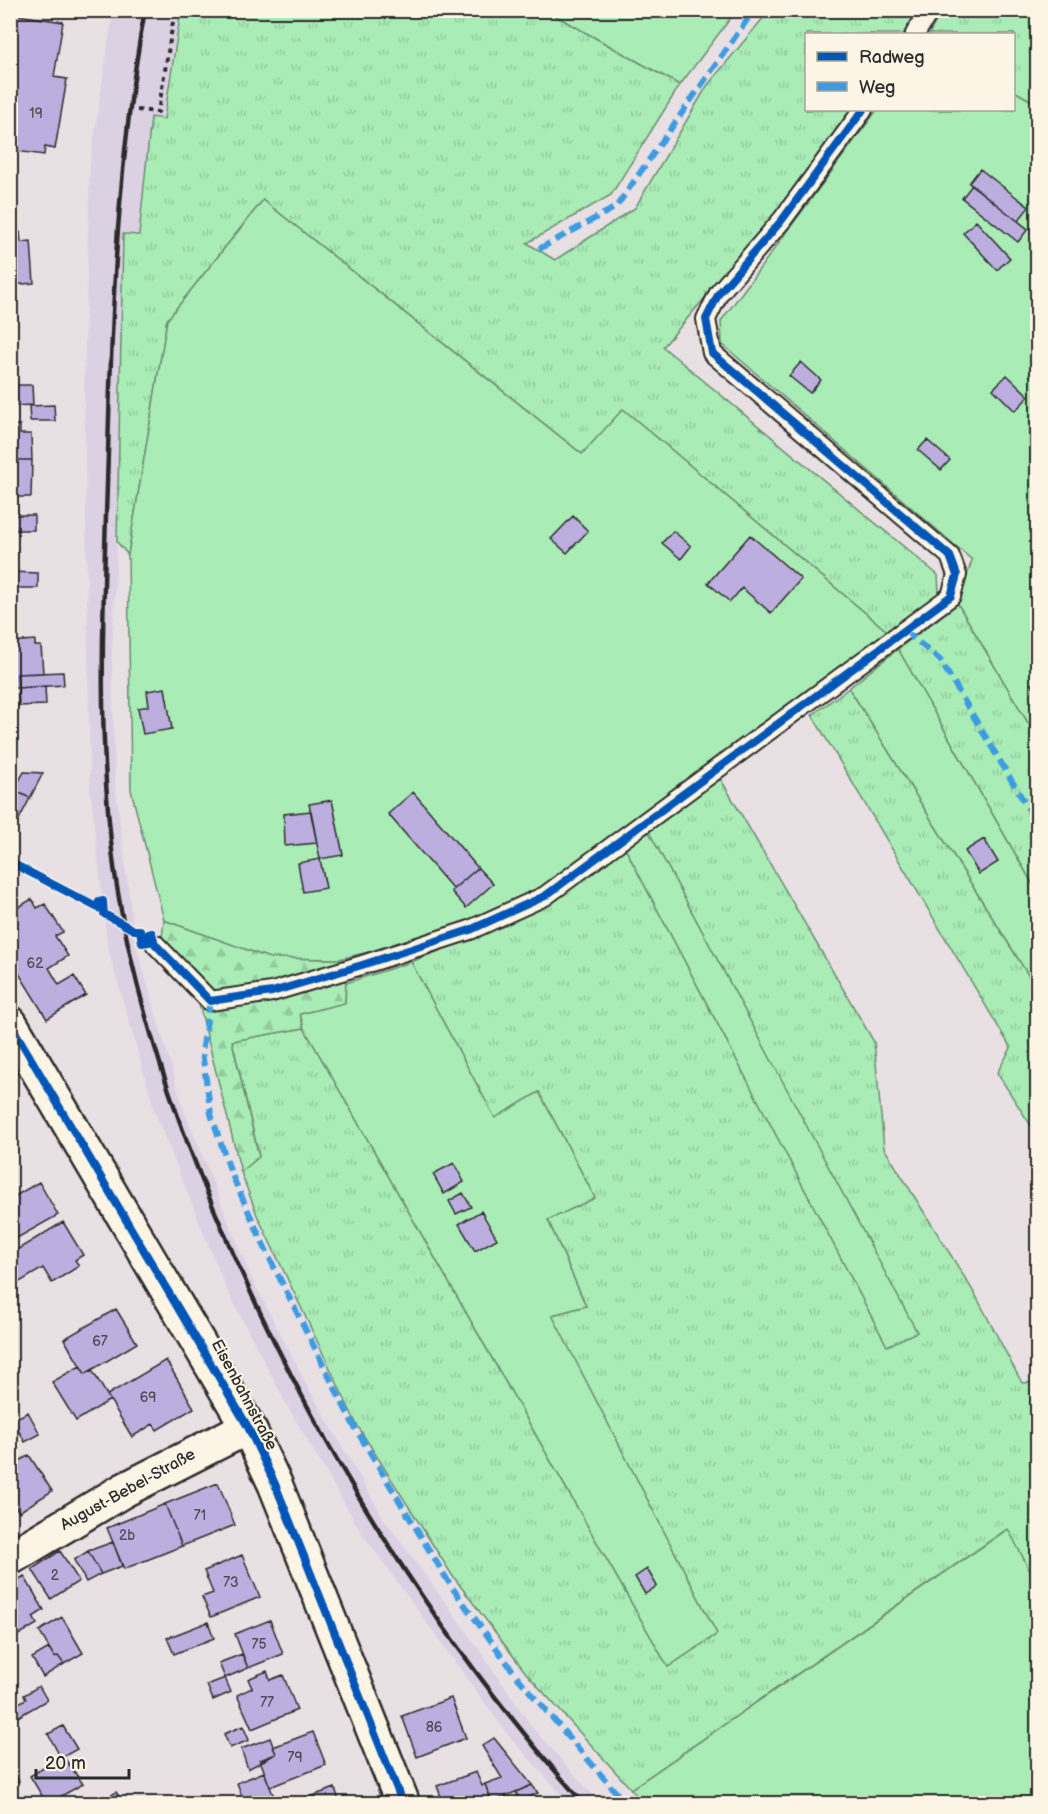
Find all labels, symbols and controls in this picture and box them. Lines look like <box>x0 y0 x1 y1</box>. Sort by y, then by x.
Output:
legend <box>805 33 1015 111</box>
text: Radweg <box>859 47 925 68</box>
text: Weg <box>859 77 895 98</box>
house number: 19 <box>29 105 43 122</box>
house number: 62 <box>27 955 44 972</box>
house number: 67 <box>92 1333 108 1350</box>
street label: Eisenbahnstraße <box>207 1336 281 1454</box>
house number: 69 <box>140 1389 156 1406</box>
street label: August-Bebel-Straße <box>57 1445 199 1535</box>
house number: 71 <box>194 1507 206 1524</box>
house number: 2b <box>119 1527 135 1544</box>
house number: 2 <box>51 1567 60 1584</box>
house number: 73 <box>223 1574 239 1591</box>
house number: 75 <box>252 1636 266 1653</box>
house number: 77 <box>260 1694 274 1711</box>
house number: 86 <box>426 1719 443 1736</box>
scale bar <box>36 1742 129 1780</box>
house number: 79 <box>288 1749 302 1766</box>
text: 20 m <box>45 1753 86 1774</box>

